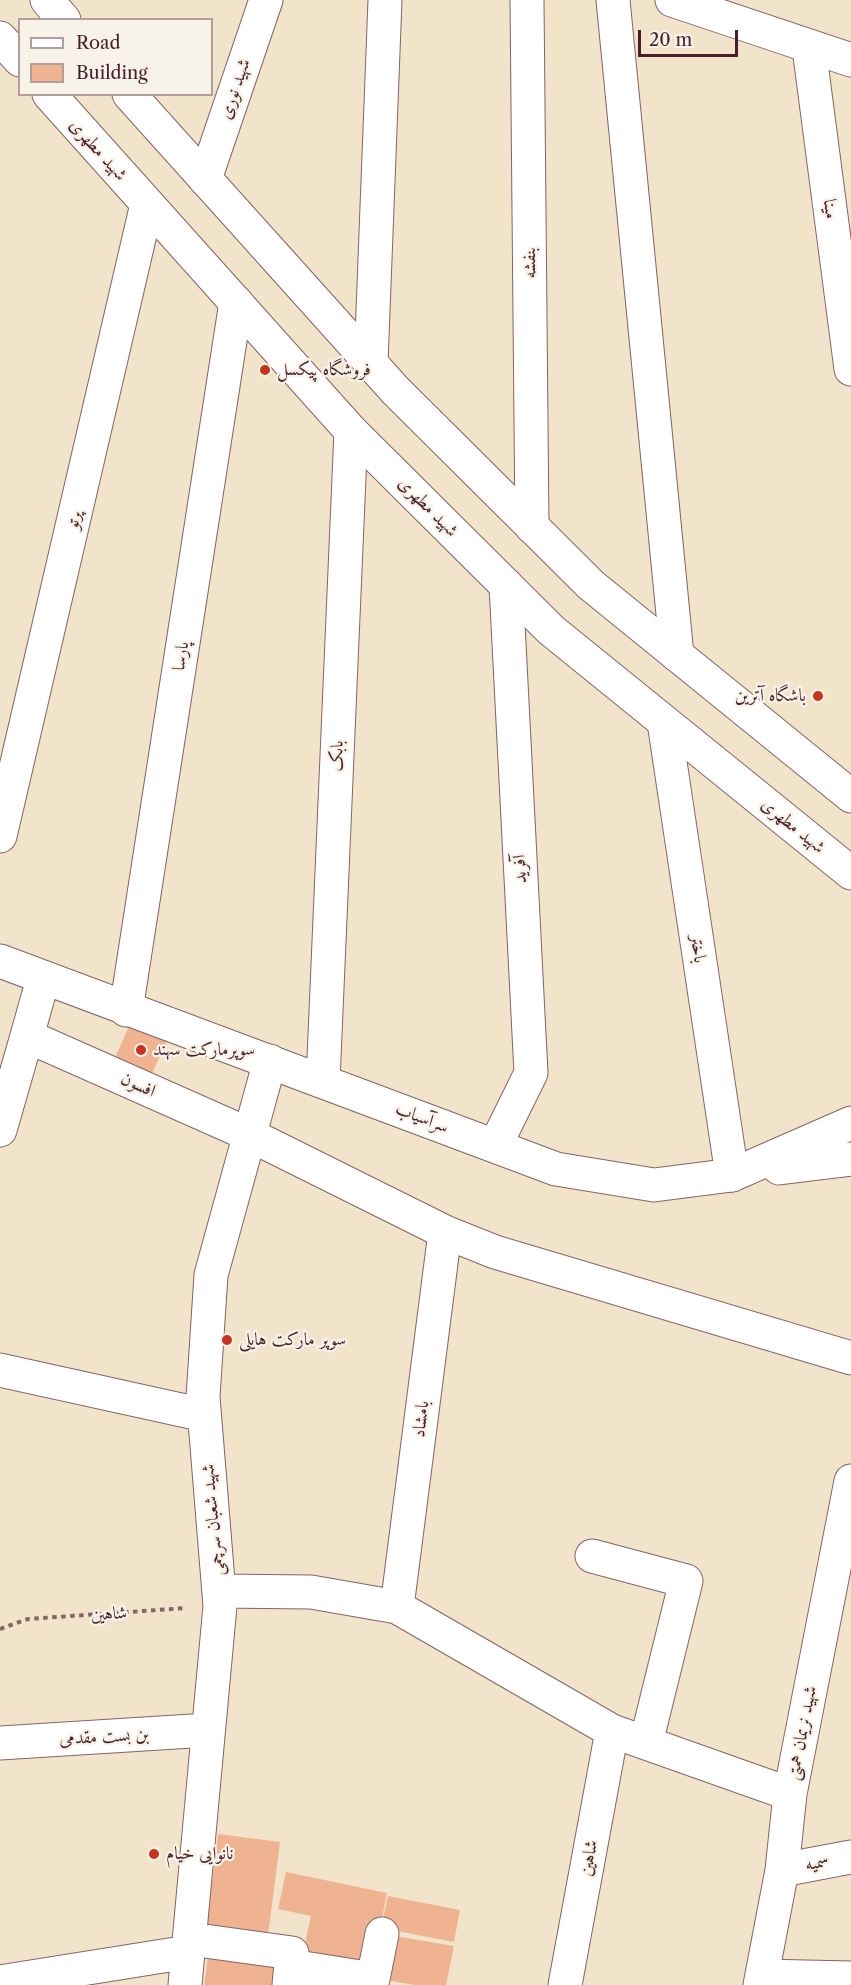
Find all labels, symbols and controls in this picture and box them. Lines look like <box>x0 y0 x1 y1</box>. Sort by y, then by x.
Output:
legend <box>18 18 213 96</box>
scale bar <box>641 18 742 56</box>
text: 20 m <box>649 29 692 51</box>
text: Road <box>76 32 121 54</box>
street label: شهید نوری <box>215 56 255 122</box>
text: Building <box>76 62 148 84</box>
street label: شهید مطهری <box>65 115 131 185</box>
street label: مینا <box>818 198 842 220</box>
street label: بنفشه <box>519 247 541 279</box>
place label: فروشگاه پیکسل <box>277 359 371 381</box>
marker: فروشگاه پیکسل <box>258 363 272 377</box>
street label: شهید مطهری <box>393 472 463 542</box>
street label: پرتو <box>61 509 87 531</box>
street label: پارسا <box>168 640 194 672</box>
place label: باشگاه آترین <box>735 685 806 707</box>
marker: باشگاه آترین <box>811 689 825 703</box>
street label: بابک <box>326 740 348 772</box>
street label: شهید مطهری <box>757 794 829 858</box>
street label: آفرید <box>508 854 532 884</box>
street label: باختر <box>685 933 711 965</box>
place label: سوپرمارکت سهند <box>153 1039 255 1061</box>
marker: سوپرمارکت سهند <box>134 1043 148 1057</box>
street label: افسون <box>117 1068 159 1102</box>
street label: سرآسیاب <box>392 1098 452 1138</box>
place label: سوپر مارکت هایلی <box>239 1329 346 1351</box>
marker: سوپر مارکت هایلی <box>220 1333 234 1347</box>
street label: بامشاد <box>408 1399 434 1439</box>
street label: شهید شعبان سرچمی <box>197 1463 229 1577</box>
street label: شاهین <box>90 1602 128 1626</box>
street label: شهید نریمان همتی <box>782 1684 822 1782</box>
street label: بن بست مقدمی <box>59 1724 149 1750</box>
street label: شاهین <box>575 1838 603 1878</box>
place label: نانوایی خیام <box>166 1843 234 1865</box>
marker: نانوایی خیام <box>147 1847 161 1861</box>
street label: سمیه <box>803 1850 831 1876</box>

